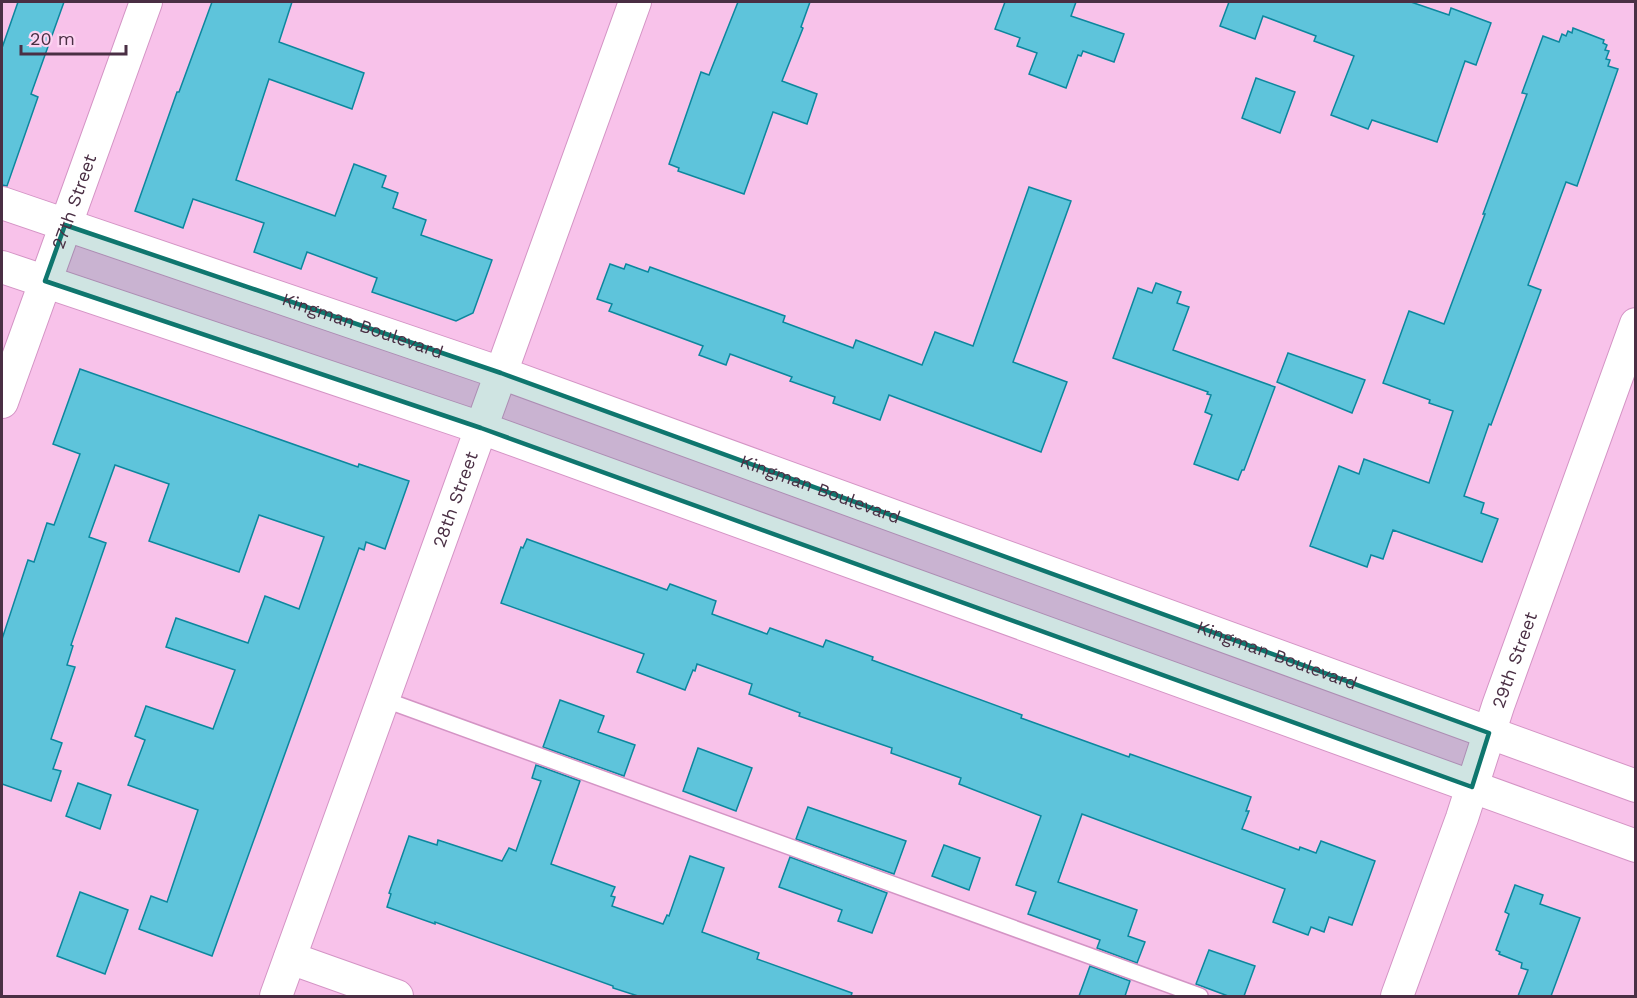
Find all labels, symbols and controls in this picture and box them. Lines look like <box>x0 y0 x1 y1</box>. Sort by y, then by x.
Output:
scale bar <box>21 18 126 56</box>
text: 20 m <box>30 28 75 49</box>
street label: 27th Street <box>47 151 101 252</box>
street label: Kingman Boulevard <box>279 288 446 363</box>
street label: 28th Street <box>428 448 482 550</box>
street label: Kingman Boulevard <box>738 450 904 528</box>
street label: 29th Street <box>1487 609 1541 711</box>
street label: Kingman Boulevard <box>1194 616 1360 694</box>

